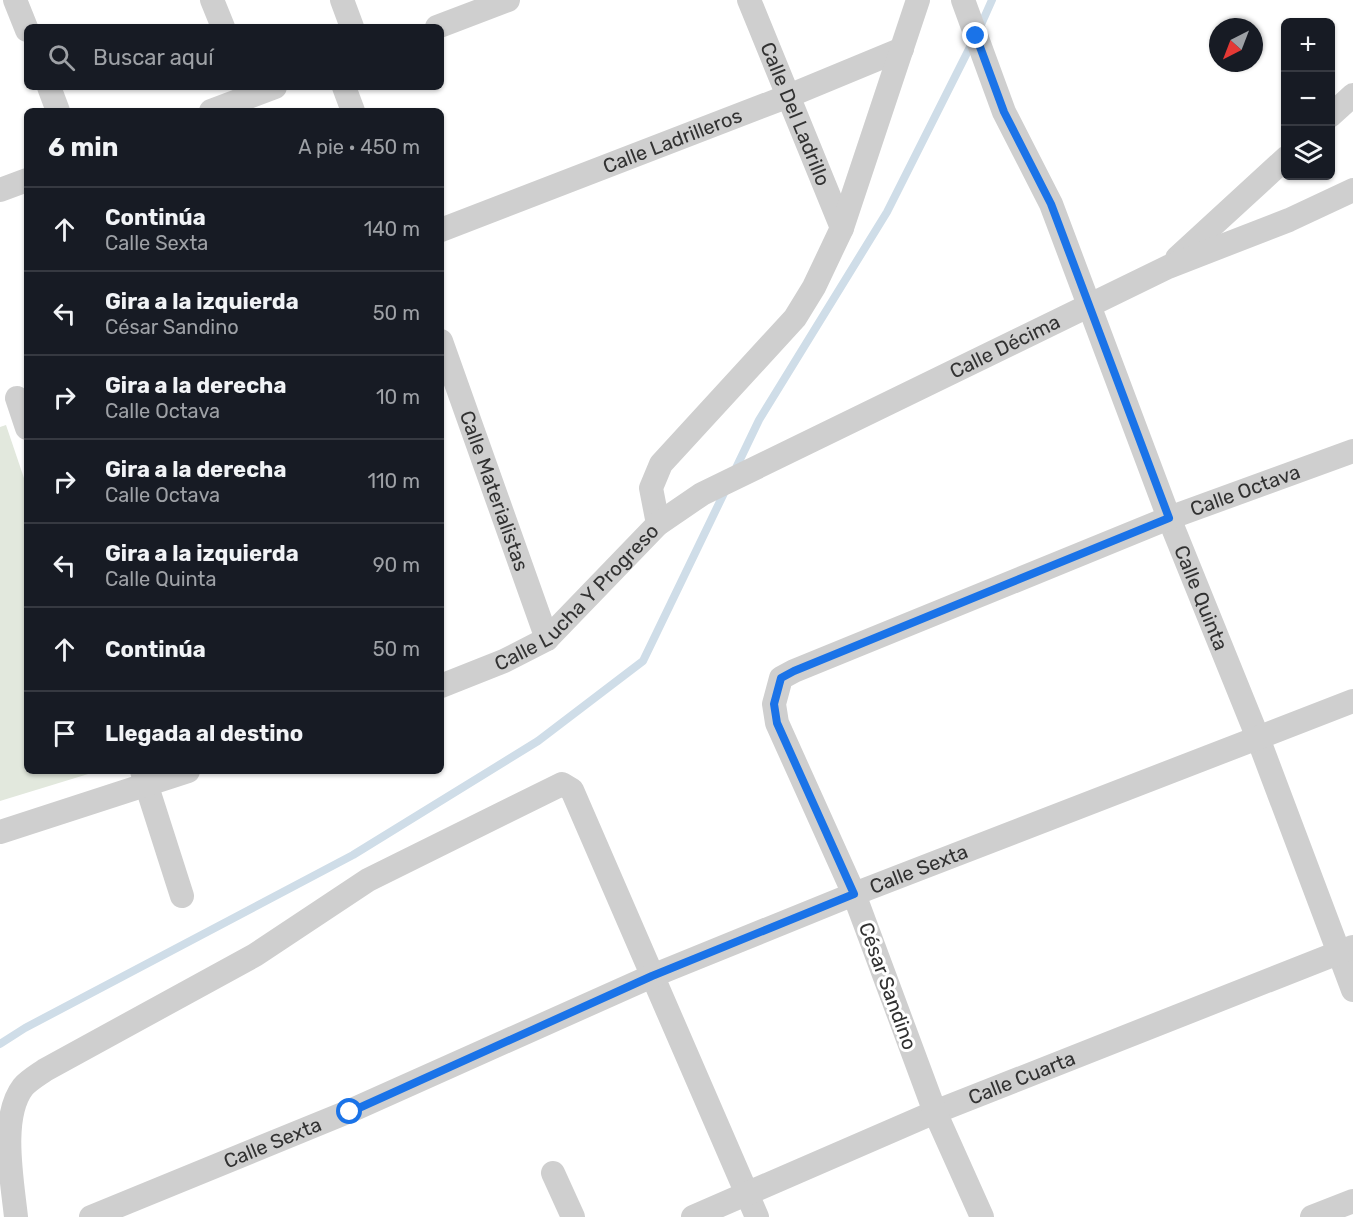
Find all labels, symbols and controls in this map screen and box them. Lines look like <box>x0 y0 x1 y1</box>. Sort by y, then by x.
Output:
north arrow <box>1209 18 1263 72</box>
map controls <box>1281 18 1335 180</box>
button: + <box>1281 18 1335 72</box>
route end <box>962 22 988 48</box>
search box <box>24 24 444 90</box>
street label: Calle Del Ladrillo <box>755 39 835 189</box>
icon: search <box>45 41 78 74</box>
text: Buscar aquí <box>93 44 214 71</box>
button: − <box>1281 72 1335 126</box>
street label: Calle Ladrilleros <box>600 103 745 178</box>
button: layers <box>1281 126 1335 180</box>
text: 6 min <box>48 132 118 163</box>
text: A pie · 450 m <box>298 135 420 159</box>
text: Continúa <box>105 204 206 231</box>
icon: ahead <box>48 213 81 246</box>
text: 140 m <box>364 217 420 241</box>
text: Calle Sexta <box>105 231 208 255</box>
text: Gira a la izquierda <box>105 288 299 315</box>
icon: left <box>48 297 81 330</box>
text: 50 m <box>373 301 420 325</box>
street label: Calle Décima <box>946 309 1064 384</box>
text: César Sandino <box>105 315 239 339</box>
text: Gira a la derecha <box>105 372 286 399</box>
icon: right <box>48 381 81 414</box>
text: 10 m <box>376 385 420 409</box>
text: Calle Octava <box>105 399 220 423</box>
street label: Calle Materialistas <box>455 407 534 574</box>
text: Gira a la derecha <box>105 456 286 483</box>
street label: Calle Octava <box>1187 459 1303 521</box>
icon: right <box>48 465 81 498</box>
text: 110 m <box>368 469 420 493</box>
text: Calle Octava <box>105 483 220 507</box>
street label: Calle Lucha Y Progreso <box>491 519 664 676</box>
text: Gira a la izquierda <box>105 540 299 567</box>
street label: Calle Quinta <box>1169 542 1233 654</box>
icon: left <box>48 549 81 582</box>
text: 90 m <box>373 553 420 577</box>
text: Calle Quinta <box>105 567 216 591</box>
icon: ahead <box>48 633 81 666</box>
text: Continúa <box>105 636 206 663</box>
text: 50 m <box>373 637 420 661</box>
icon: arrive <box>48 717 81 750</box>
text: Llegada al destino <box>105 720 303 747</box>
street label: Calle Sexta <box>866 839 971 899</box>
street label: César Sandino <box>854 919 922 1053</box>
street label: Calle Cuarta <box>965 1046 1079 1110</box>
route start <box>336 1098 362 1124</box>
street label: Calle Sexta <box>220 1112 325 1173</box>

